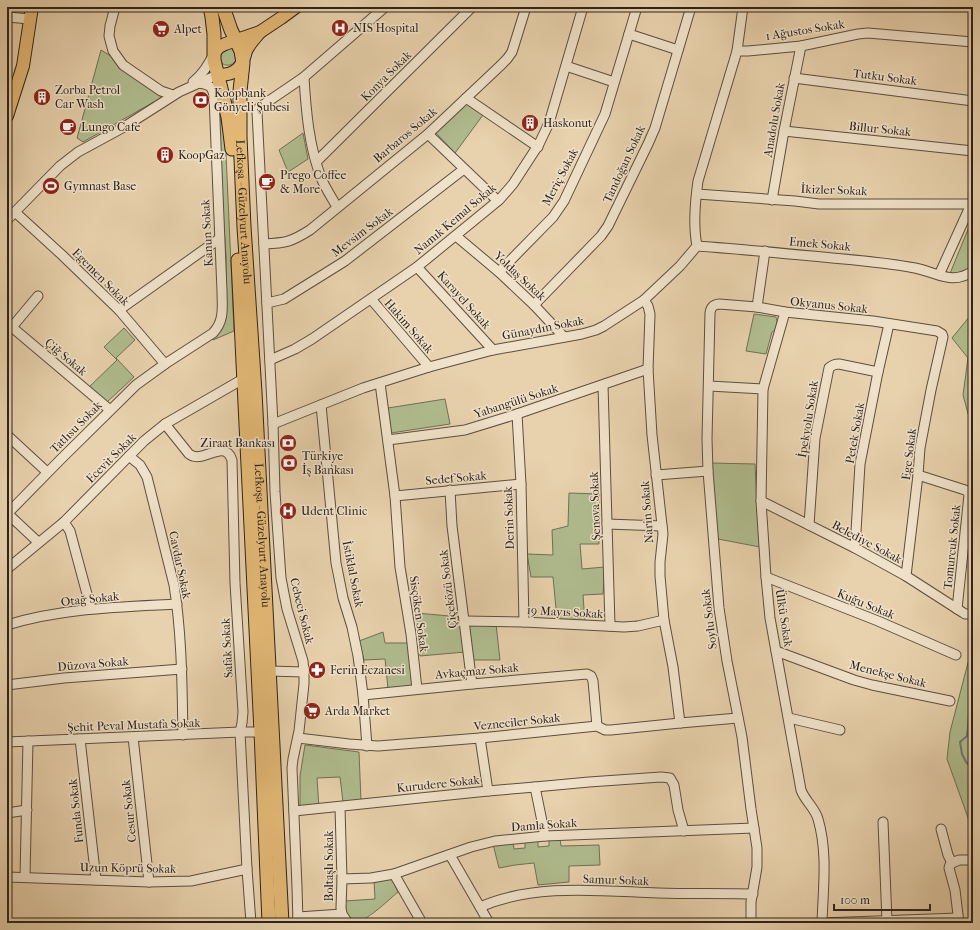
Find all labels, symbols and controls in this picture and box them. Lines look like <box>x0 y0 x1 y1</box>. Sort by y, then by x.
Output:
street label: 1 Ağustos Sokak <box>765 17 846 43</box>
hospital icon: NIS Hospital <box>330 18 350 38</box>
supermarket icon: Alpet <box>151 19 171 39</box>
place label: NIS Hospital <box>353 21 419 35</box>
place label: Alpet <box>173 22 203 36</box>
street label: Konya Sokak <box>358 47 415 104</box>
street label: Tutku Sokak <box>852 66 919 88</box>
street label: Anadolu Sokak <box>760 81 788 159</box>
place label: Zorba Petrol Car Wash <box>55 83 121 111</box>
place label: Koopbank Gönyeli Şubesi <box>214 86 290 114</box>
building icon: Zorba Petrol Car Wash <box>32 87 52 107</box>
bank icon: Koopbank Gönyeli Şubesi <box>191 90 211 110</box>
street label: Barbaros Sokak <box>370 104 440 166</box>
building icon: Haskonut <box>520 113 540 133</box>
place label: Haskonut <box>543 116 593 130</box>
cafe icon: Lungo Cafe <box>58 117 78 137</box>
street label: Billur Sokak <box>848 119 913 139</box>
place label: Lungo Cafe <box>81 120 140 134</box>
street label: Tandoğan Sokak <box>600 122 648 205</box>
street label: Lefkoşa - Güzelyurt Anayolu <box>233 139 255 285</box>
building icon: KoopGaz <box>155 145 175 165</box>
street label: Meriç Sokak <box>539 145 582 209</box>
place label: KoopGaz <box>178 148 225 162</box>
place label: Prego Coffee & More <box>280 168 346 196</box>
cafe icon: Prego Coffee & More <box>257 172 277 192</box>
sports icon: Gymnast Base <box>41 176 61 196</box>
place label: Gymnast Base <box>64 179 136 193</box>
street label: Namık Kemal Sokak <box>411 180 499 257</box>
street label: İkizler Sokak <box>800 181 868 198</box>
street label: Kanun Sokak <box>198 198 216 267</box>
street label: Mevsim Sokak <box>329 204 396 260</box>
street label: Emek Sokak <box>789 234 852 254</box>
street label: Egemen Sokak <box>69 245 133 309</box>
street label: Yoldaş Sokak <box>490 248 549 305</box>
street label: Karayel Sokak <box>434 268 494 332</box>
street label: Okyanus Sokak <box>789 294 869 316</box>
street label: Hakim Sokak <box>382 296 437 357</box>
street label: Günaydın Sokak <box>501 313 586 343</box>
street label: Çiğ Sokak <box>42 335 91 379</box>
street label: İpekyolu Sokak <box>794 378 821 459</box>
street label: Yabangülü Sokak <box>471 381 561 422</box>
street label: Tatlısu Sokak <box>47 398 105 456</box>
street label: Petek Sokak <box>843 400 867 465</box>
street label: Ege Sokak <box>899 426 919 481</box>
street label: Ecevit Sokak <box>83 430 139 486</box>
bank icon: Ziraat Bankası <box>278 433 298 453</box>
place label: Ziraat Bankası <box>200 436 275 450</box>
place label: Türkiye İş Bankası <box>302 449 354 478</box>
bank icon: Türkiye İş Bankası <box>279 453 299 473</box>
street label: Lefkoşa - Güzelyurt Anayolu <box>252 463 273 608</box>
street label: Sedef Sokak <box>425 468 488 488</box>
street label: Şenova Sokak <box>587 470 603 541</box>
street label: Narin Sokak <box>638 479 656 544</box>
street label: Derin Sokak <box>501 485 517 550</box>
hospital icon: Udent Clinic <box>278 501 298 521</box>
street label: Tomurcuk Sokak <box>941 503 964 590</box>
place label: Udent Clinic <box>301 504 367 518</box>
street label: Belediye Sokak <box>830 518 905 567</box>
street label: Cavdar Sokak <box>166 530 194 601</box>
street label: İstiklal Sokak <box>340 539 367 609</box>
street label: Çiçeközü Sokak <box>436 548 461 629</box>
street label: Sisçöken Sokak <box>406 575 431 654</box>
street label: Cebeci Sokak <box>287 576 317 646</box>
street label: Kuğu Sokak <box>835 586 898 622</box>
street label: Soylu Sokak <box>698 587 720 650</box>
street label: Ülkü Sokak <box>773 588 797 649</box>
street label: Otağ Sokak <box>60 589 121 609</box>
street label: 19 Mayıs Sokak <box>526 603 604 621</box>
street label: Safak Sokak <box>218 617 236 678</box>
street label: Düzova Sokak <box>57 654 130 674</box>
street label: Menekşe Sokak <box>848 658 929 691</box>
pharmacy icon: Ferin Eczanesi <box>307 660 327 680</box>
street label: Avkaçmaz Sokak <box>434 660 520 683</box>
place label: Ferin Eczanesi <box>330 663 405 677</box>
supermarket icon: Arda Market <box>302 701 322 721</box>
place label: Arda Market <box>324 704 391 718</box>
street label: Vezneciler Sokak <box>472 710 562 734</box>
street label: Şehit Peval Mustafa Sokak <box>67 716 202 734</box>
street label: Kurudere Sokak <box>396 773 481 795</box>
street label: Funda Sokak <box>66 777 86 844</box>
street label: Cesur Sokak <box>119 778 139 843</box>
street label: Damla Sokak <box>510 816 578 834</box>
street label: Boltaşlı Sokak <box>322 830 337 901</box>
street label: Uzun Köprü Sokak <box>80 860 177 876</box>
street label: Samur Sokak <box>583 872 650 888</box>
scale bar <box>834 886 930 912</box>
text: 100 m <box>840 893 870 907</box>

